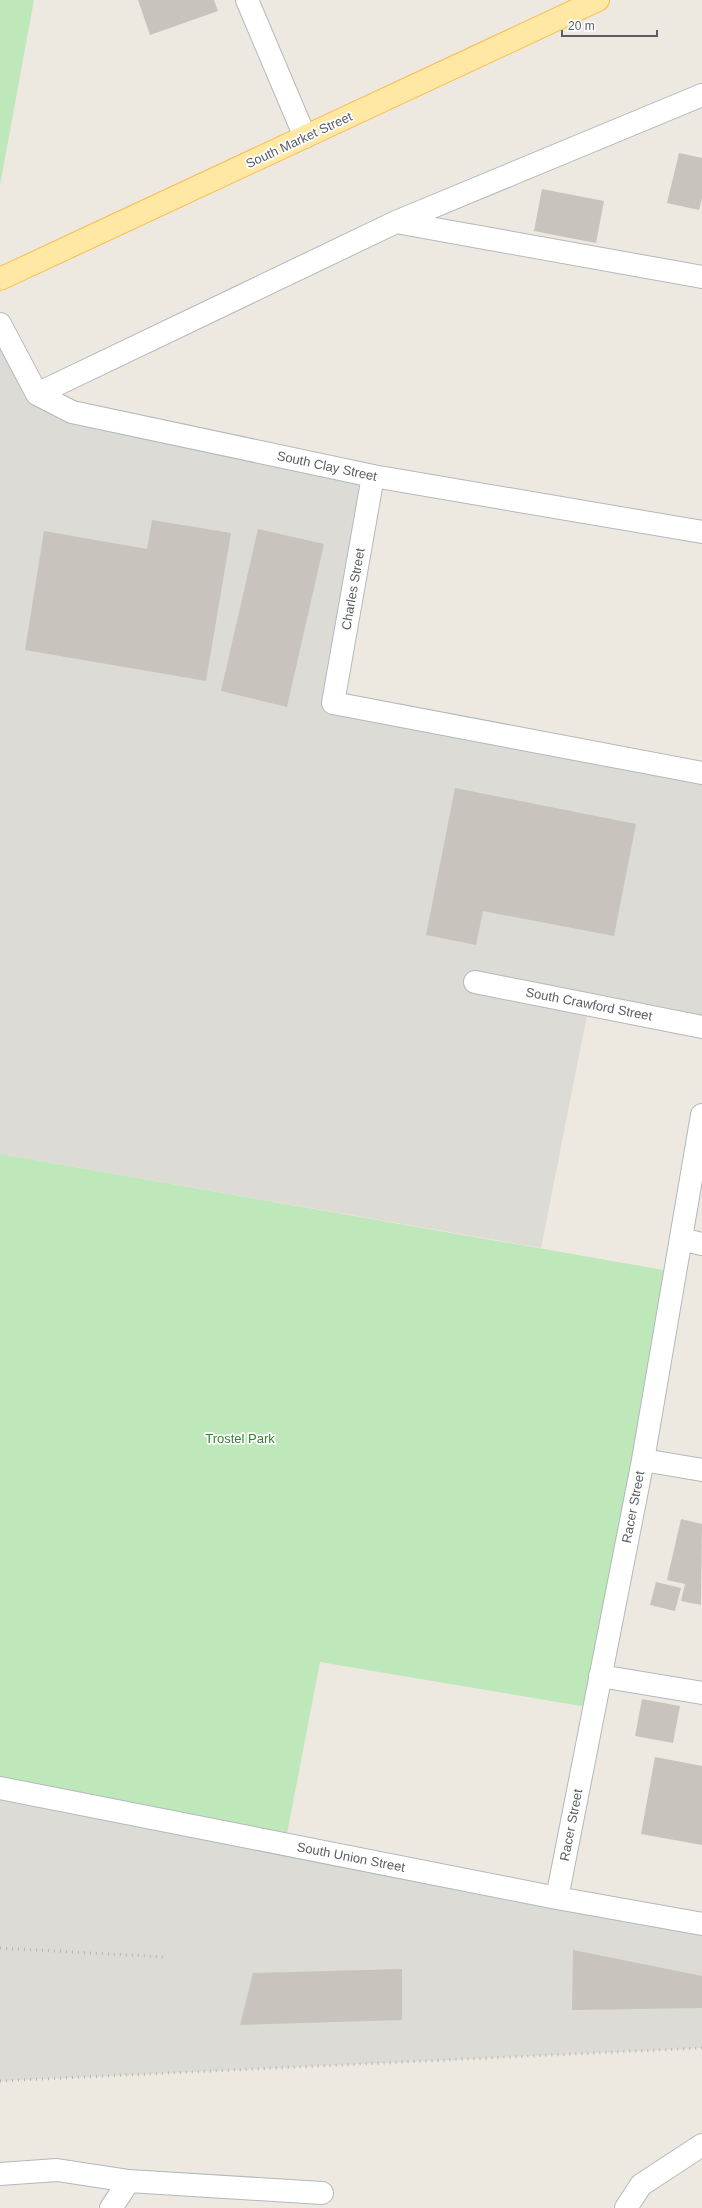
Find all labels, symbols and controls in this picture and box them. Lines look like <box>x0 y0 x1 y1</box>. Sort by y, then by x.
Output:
scale bar <box>562 12 657 38</box>
text: 20 m <box>568 19 595 33</box>
street label: South Market Street <box>243 109 355 171</box>
street label: South Clay Street <box>276 448 379 484</box>
street label: Charles Street <box>338 546 368 631</box>
street label: South Crawford Street <box>524 984 654 1024</box>
park label: Trostel Park <box>205 1431 275 1446</box>
street label: Racer Street <box>619 1469 647 1544</box>
street label: Racer Street <box>557 1787 585 1862</box>
street label: South Union Street <box>296 1839 407 1875</box>

